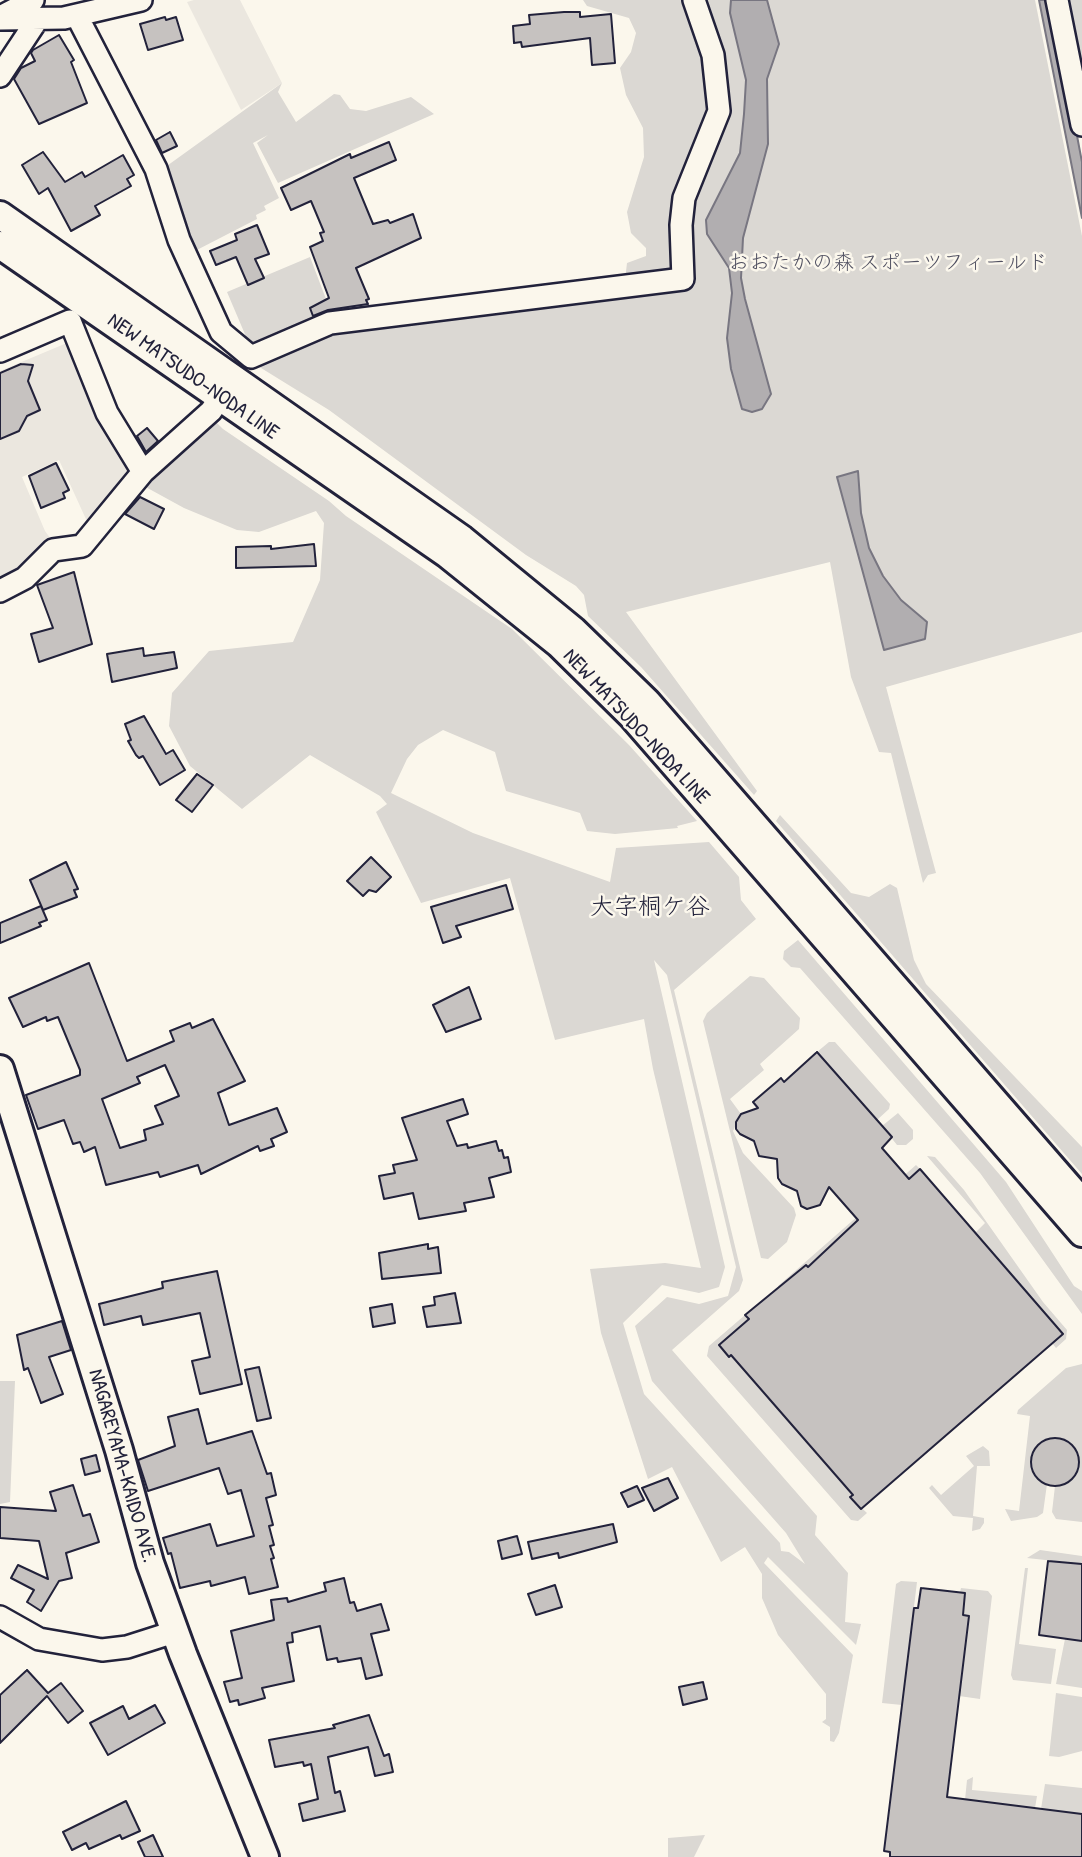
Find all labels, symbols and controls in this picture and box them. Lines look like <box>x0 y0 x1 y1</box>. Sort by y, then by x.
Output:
park label: おおたかの森 スポーツフィールド <box>728 250 1048 276</box>
street label: NEW MATSUDO-NODA LINE <box>103 308 283 446</box>
street label: NEW MATSUDO-NODA LINE <box>557 644 715 810</box>
district label: 大字桐ケ谷 <box>590 894 710 922</box>
street label: NAGAREYAMA-KAIDO AVE. <box>82 1366 162 1566</box>

